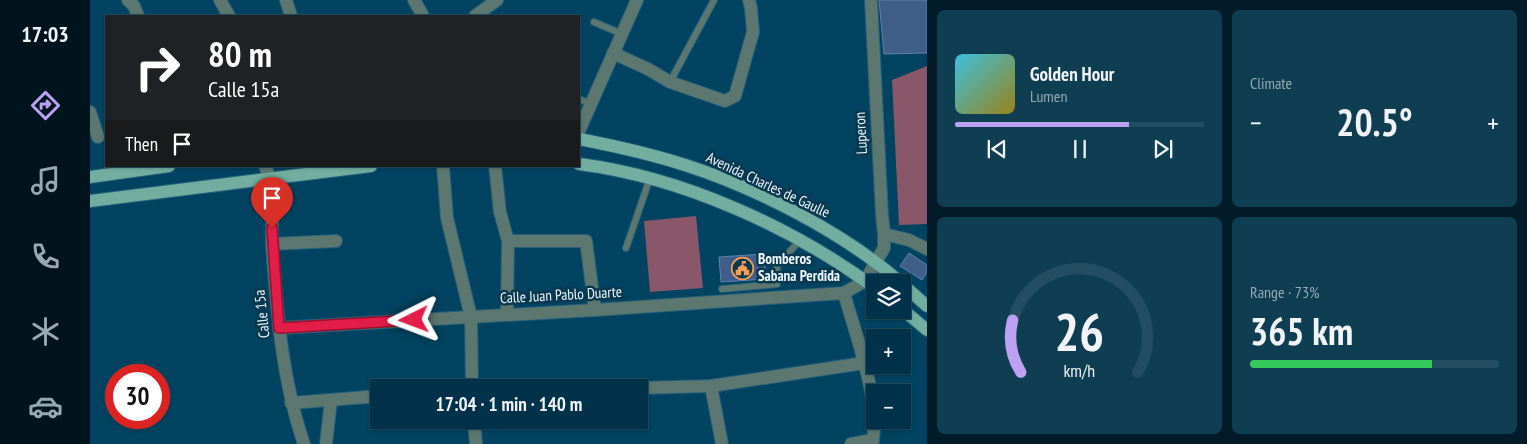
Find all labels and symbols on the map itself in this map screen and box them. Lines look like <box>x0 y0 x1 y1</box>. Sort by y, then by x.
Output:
street label: Luperon <box>850 111 871 155</box>
street label: Avenida Charles de Gaulle <box>703 147 833 222</box>
pin <box>251 177 293 228</box>
place label: Bomberos Sabana Perdida <box>758 249 840 285</box>
public building icon: Bomberos Sabana Perdida <box>730 256 754 280</box>
street label: Calle Juan Pablo Duarte <box>500 282 622 307</box>
street label: Calle 15a <box>250 289 273 339</box>
position arrow <box>387 293 439 345</box>
speed limit sign: 30 <box>105 364 170 429</box>

